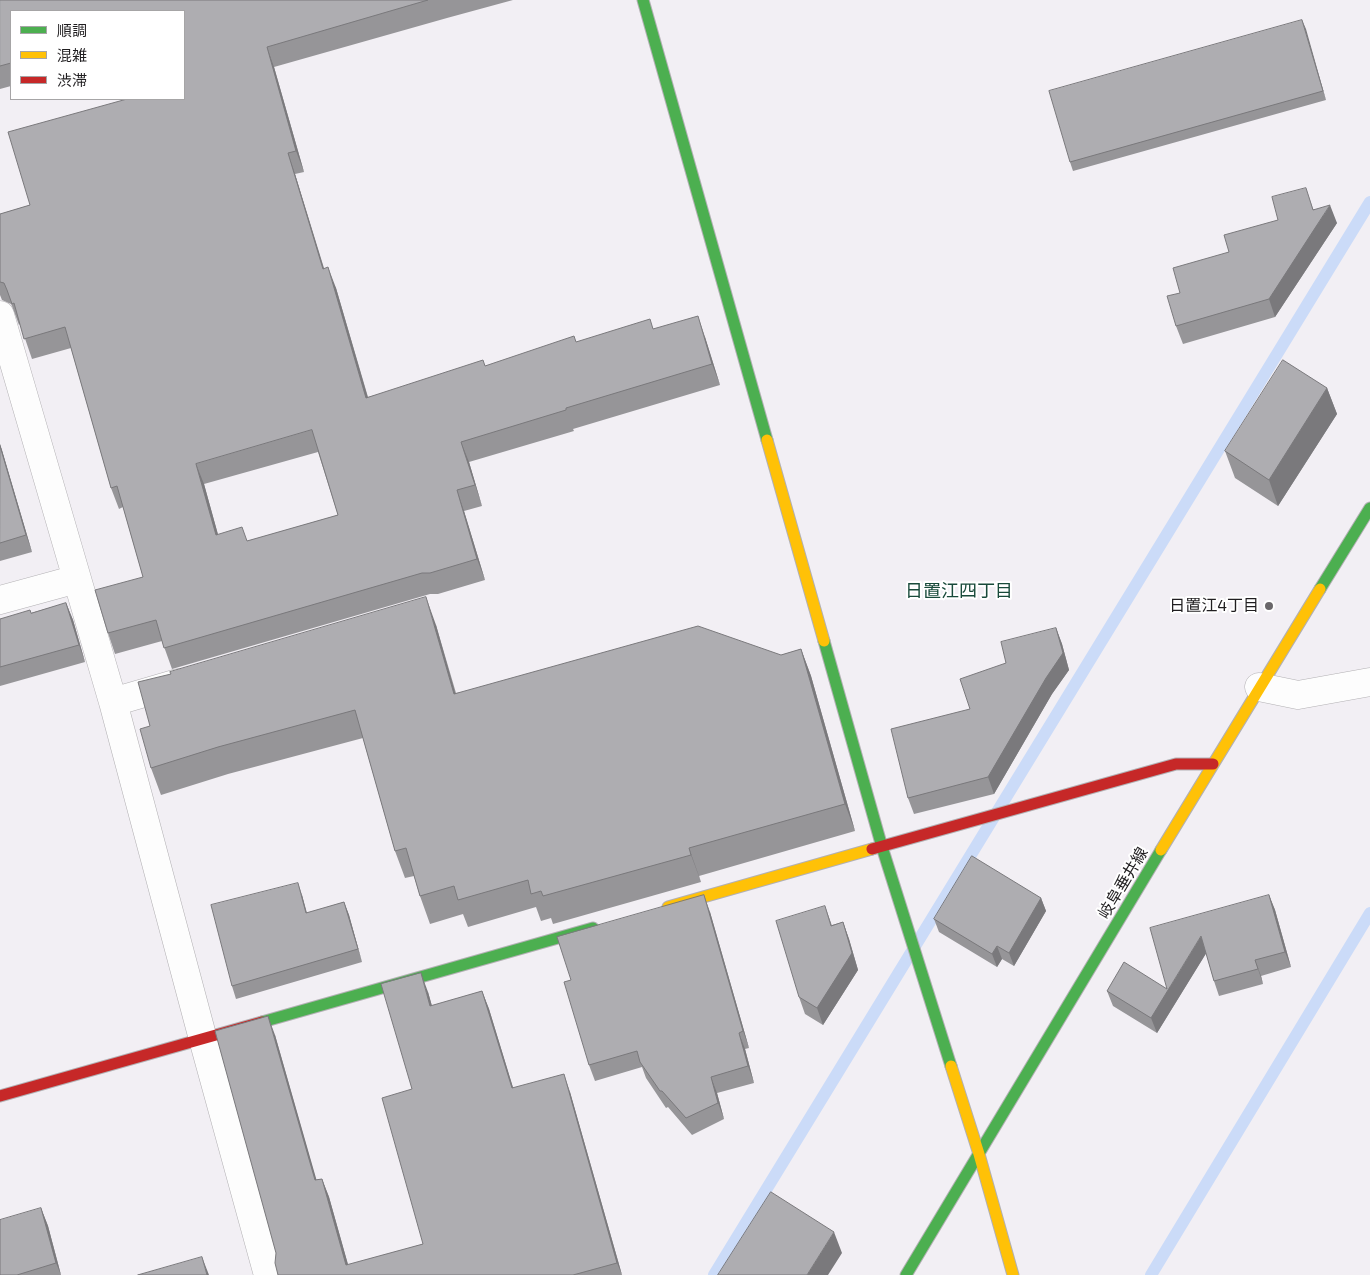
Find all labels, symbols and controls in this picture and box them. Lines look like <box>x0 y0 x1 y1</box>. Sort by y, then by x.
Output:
legend <box>10 10 185 100</box>
text: 順調 <box>57 21 87 39</box>
text: 混雑 <box>57 46 87 64</box>
text: 渋滞 <box>57 71 87 89</box>
district label: 日置江四丁目 <box>905 580 1013 602</box>
place label: 日置江4丁目 <box>1169 596 1259 616</box>
marker: 日置江4丁目 <box>1263 600 1275 612</box>
street label: 岐阜垂井線 <box>1094 844 1152 922</box>

